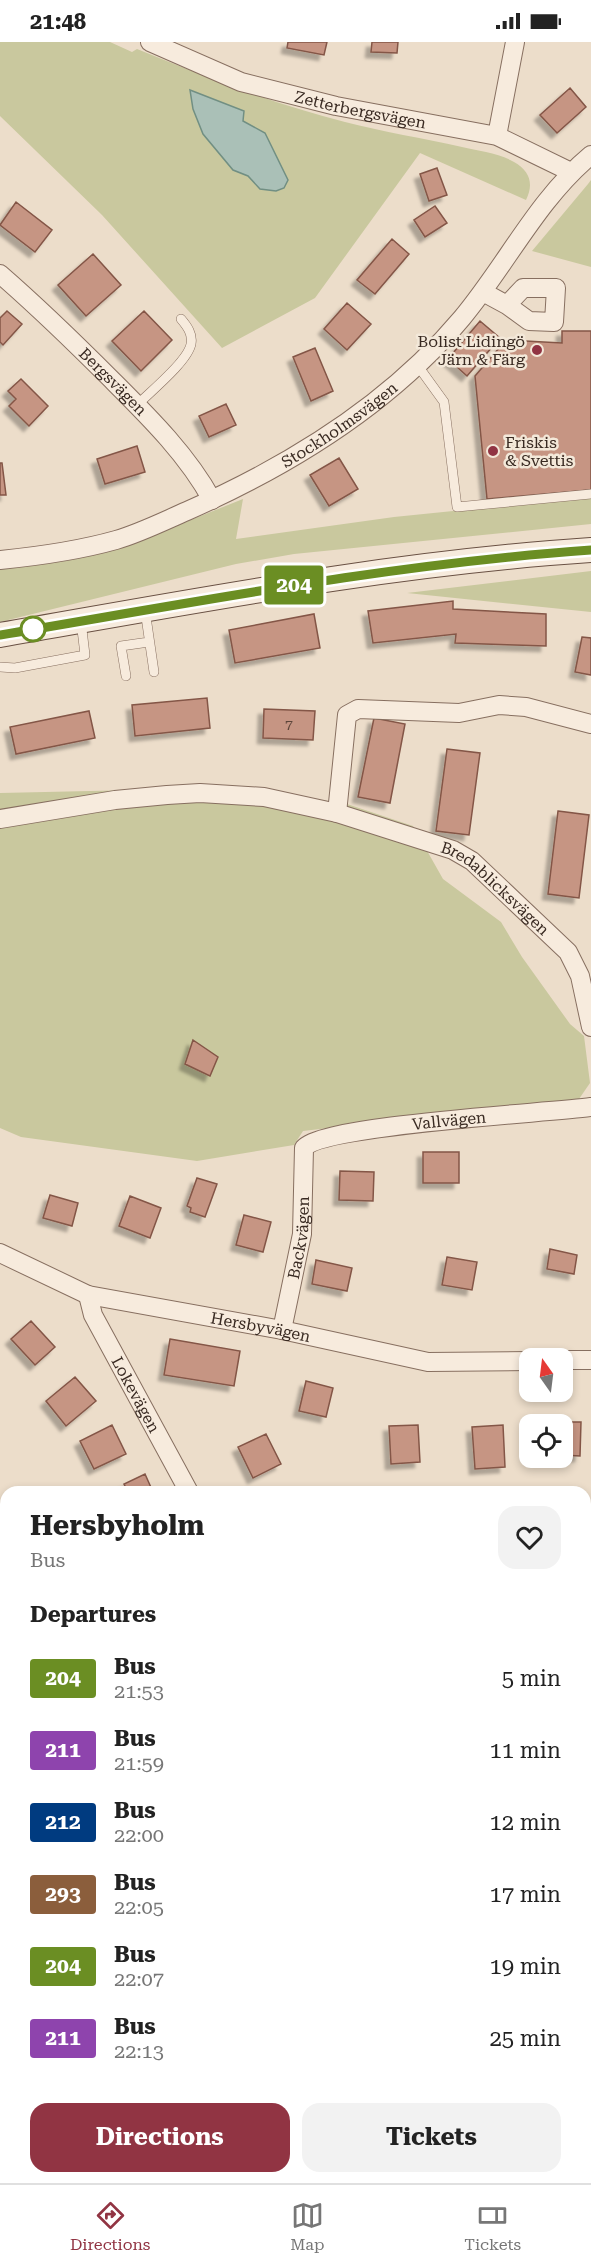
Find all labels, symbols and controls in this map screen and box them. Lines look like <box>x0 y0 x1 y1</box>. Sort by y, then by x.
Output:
text: 21:48 <box>30 9 86 34</box>
street label: Zetterbergsvägen <box>293 87 428 133</box>
place label: Bolist Lidingö Järn & Färg <box>417 332 526 369</box>
marker: Bolist Lidingö Järn & Färg <box>530 343 544 357</box>
street label: Bergsvägen <box>75 344 151 419</box>
street label: Stockholmsvägen <box>278 378 401 472</box>
place label: Friskis & Svettis <box>505 433 574 470</box>
marker: Friskis & Svettis <box>486 444 500 458</box>
line badge: 204 <box>260 566 328 604</box>
text: 204 <box>276 573 312 597</box>
unlabelled marker <box>20 616 46 642</box>
house number: 7 <box>285 716 293 732</box>
street label: Bredablicksvägen <box>438 838 553 939</box>
street label: Vallvägen <box>411 1108 487 1134</box>
street label: Backvägen <box>284 1196 313 1281</box>
street label: Hersbyvägen <box>209 1308 312 1346</box>
north arrow <box>519 1348 573 1402</box>
map controls <box>519 1348 573 1468</box>
street label: Lokevägen <box>107 1353 164 1436</box>
button: locate <box>519 1414 573 1468</box>
button: heart <box>498 1506 561 1569</box>
text: Hersbyholm <box>30 1509 204 1542</box>
text: Bus <box>30 1548 65 1572</box>
text: Departures <box>30 1602 156 1627</box>
text: Bus <box>114 1654 156 1679</box>
text: 204 <box>45 1666 81 1690</box>
text: 5 min <box>502 1666 561 1691</box>
text: 21:53 <box>114 1679 164 1703</box>
text: Bus <box>114 1726 156 1751</box>
text: 211 <box>45 1738 81 1762</box>
text: 11 min <box>490 1738 561 1763</box>
text: 21:59 <box>114 1751 164 1775</box>
text: Bus <box>114 1798 156 1823</box>
text: 212 <box>45 1810 81 1834</box>
text: 12 min <box>490 1810 561 1835</box>
text: 22:00 <box>114 1823 164 1847</box>
text: Bus <box>114 1870 156 1895</box>
text: 293 <box>45 1882 81 1906</box>
text: 17 min <box>490 1882 561 1907</box>
text: 22:05 <box>114 1895 164 1919</box>
text: Bus <box>114 1942 156 1967</box>
text: 204 <box>45 1954 81 1978</box>
text: 19 min <box>490 1954 561 1979</box>
text: 22:07 <box>114 1967 164 1991</box>
text: Bus <box>114 2014 156 2039</box>
text: 211 <box>45 2026 81 2050</box>
text: 25 min <box>490 2026 561 2051</box>
text: 22:13 <box>114 2039 164 2063</box>
button: Directions <box>30 2103 290 2172</box>
button: Tickets <box>302 2103 561 2172</box>
tab: Directions <box>70 2199 150 2254</box>
tab: Map <box>290 2199 324 2254</box>
tab: Tickets <box>464 2199 521 2254</box>

